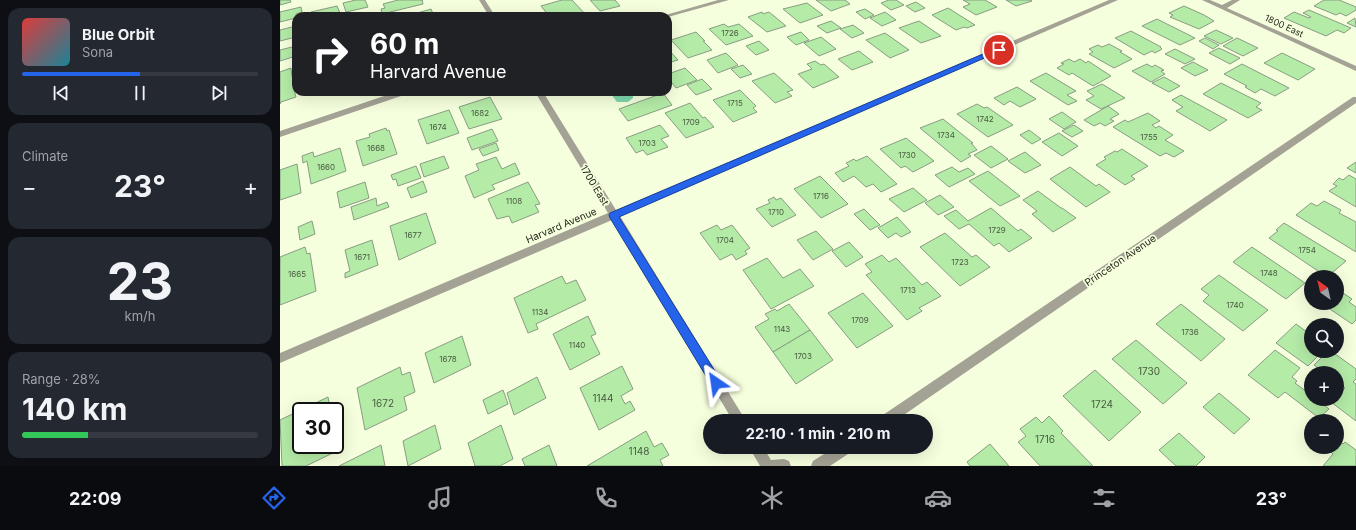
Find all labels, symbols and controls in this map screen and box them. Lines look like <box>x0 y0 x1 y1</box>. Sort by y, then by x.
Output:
street label: 1800 East <box>1263 12 1305 39</box>
text: Blue Orbit <box>82 25 155 44</box>
text: 60 m <box>370 27 439 61</box>
icon: right <box>304 28 356 80</box>
house number: 1726 <box>721 28 739 38</box>
pin <box>982 33 1016 67</box>
icon: arrive <box>988 39 1010 61</box>
text: Sona <box>82 44 113 60</box>
text: Harvard Avenue <box>370 61 506 82</box>
icon: previous <box>50 82 72 104</box>
icon: pause <box>129 82 151 104</box>
icon: next <box>208 82 230 104</box>
house number: 1715 <box>727 98 743 108</box>
house number: 1682 <box>471 108 489 118</box>
house number: 1742 <box>976 114 994 124</box>
house number: 1709 <box>682 117 700 127</box>
house number: 1674 <box>429 122 447 132</box>
house number: 1734 <box>937 130 955 140</box>
house number: 1755 <box>1140 132 1158 142</box>
house number: 1703 <box>638 138 656 148</box>
house number: 1668 <box>367 143 385 153</box>
text: Climate <box>22 148 68 164</box>
house number: 1730 <box>898 150 916 160</box>
house number: 1660 <box>317 162 335 172</box>
street label: 1700 East <box>578 163 612 208</box>
text: 23° <box>114 168 166 204</box>
text: − <box>22 174 37 200</box>
text: + <box>243 174 258 200</box>
house number: 1716 <box>813 191 829 201</box>
house number: 1108 <box>506 196 522 206</box>
street label: Harvard Avenue <box>524 205 598 245</box>
house number: 1710 <box>768 207 784 217</box>
house number: 1729 <box>988 225 1006 235</box>
house number: 1677 <box>404 230 422 240</box>
street label: Princeton Avenue <box>1082 232 1158 288</box>
house number: 1704 <box>716 235 734 245</box>
house number: 1754 <box>1298 245 1316 255</box>
text: 23 <box>107 250 173 313</box>
house number: 1671 <box>354 252 370 262</box>
house number: 1723 <box>951 257 969 267</box>
house number: 1748 <box>1260 268 1278 278</box>
house number: 1665 <box>288 269 306 279</box>
north arrow <box>1304 270 1344 310</box>
map controls <box>1304 270 1344 454</box>
house number: 1713 <box>900 285 916 295</box>
house number: 1740 <box>1226 300 1244 310</box>
house number: 1134 <box>532 307 548 317</box>
text: km/h <box>125 308 155 324</box>
house number: 1709 <box>851 315 869 325</box>
button: search <box>1304 318 1344 358</box>
house number: 1143 <box>774 324 790 334</box>
house number: 1736 <box>1181 327 1199 337</box>
house number: 1140 <box>569 340 585 350</box>
house number: 1703 <box>794 351 812 361</box>
house number: 1678 <box>439 354 457 364</box>
position arrow <box>695 362 737 404</box>
house number: 1730 <box>1138 365 1160 377</box>
button: + <box>1304 366 1344 406</box>
text: Range · 28% <box>22 371 101 387</box>
text: 140 km <box>22 391 127 427</box>
house number: 1144 <box>592 392 614 404</box>
house number: 1672 <box>372 397 394 409</box>
house number: 1724 <box>1091 398 1113 410</box>
speed limit sign: 30 <box>292 402 344 454</box>
button: − <box>1304 414 1344 454</box>
text: 22:10 · 1 min · 210 m <box>745 424 891 443</box>
house number: 1716 <box>1035 433 1055 445</box>
house number: 1148 <box>629 445 649 457</box>
icon: directions <box>260 484 288 512</box>
icon: music <box>426 484 454 512</box>
icon: phone <box>592 484 620 512</box>
icon: climate <box>758 484 786 512</box>
icon: car <box>924 484 952 512</box>
icon: filters <box>1090 484 1118 512</box>
text: 22:09 <box>69 488 122 509</box>
text: 23° <box>1256 488 1287 509</box>

